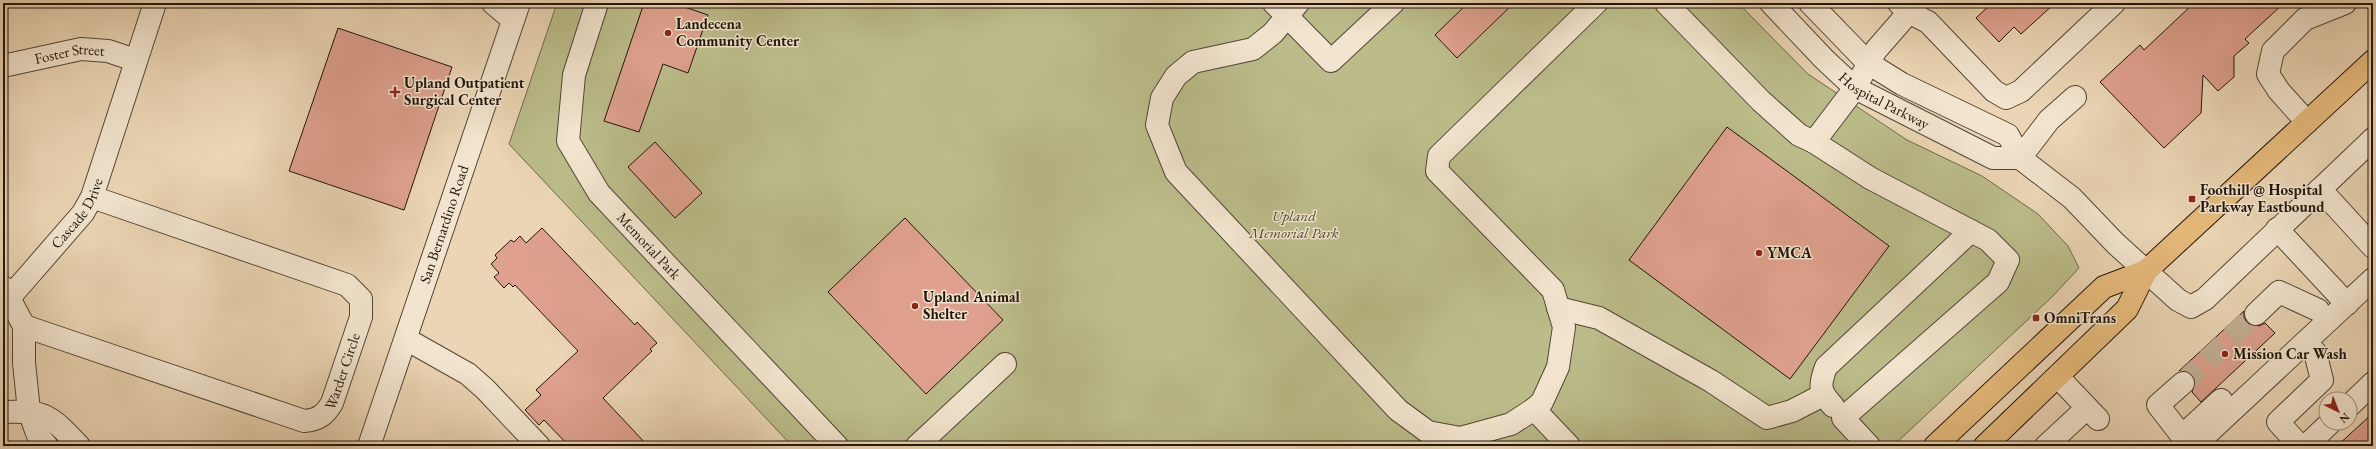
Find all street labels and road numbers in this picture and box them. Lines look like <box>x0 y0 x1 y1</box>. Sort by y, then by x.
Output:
street label: Foster Street <box>33 39 106 68</box>
street label: Hospital Parkway <box>1835 68 1933 133</box>
street label: San Bernardino Road <box>415 162 473 286</box>
street label: Cascade Drive <box>46 175 107 252</box>
street label: Memorial Park <box>613 208 686 284</box>
street label: Warder Circle <box>320 330 364 413</box>

